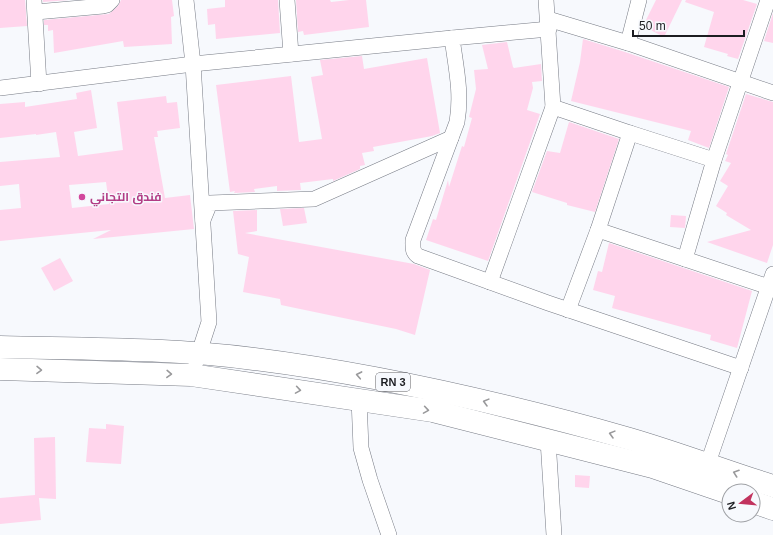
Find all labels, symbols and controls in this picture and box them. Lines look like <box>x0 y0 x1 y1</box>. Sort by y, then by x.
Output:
scale bar <box>633 12 744 38</box>
text: 50 m <box>639 19 666 33</box>
place label: فندق التجاني <box>90 190 162 207</box>
marker: فندق التجاني <box>77 192 87 202</box>
one-way arrow <box>36 365 42 374</box>
one-way arrow <box>166 370 172 378</box>
one-way arrow <box>356 372 362 380</box>
road number: RN 3 <box>376 373 410 391</box>
one-way arrow <box>295 385 301 394</box>
one-way arrow <box>483 398 490 407</box>
one-way arrow <box>423 405 429 414</box>
one-way arrow <box>609 431 615 439</box>
one-way arrow <box>733 470 740 478</box>
north arrow <box>721 483 761 523</box>
text: N <box>725 500 738 511</box>

